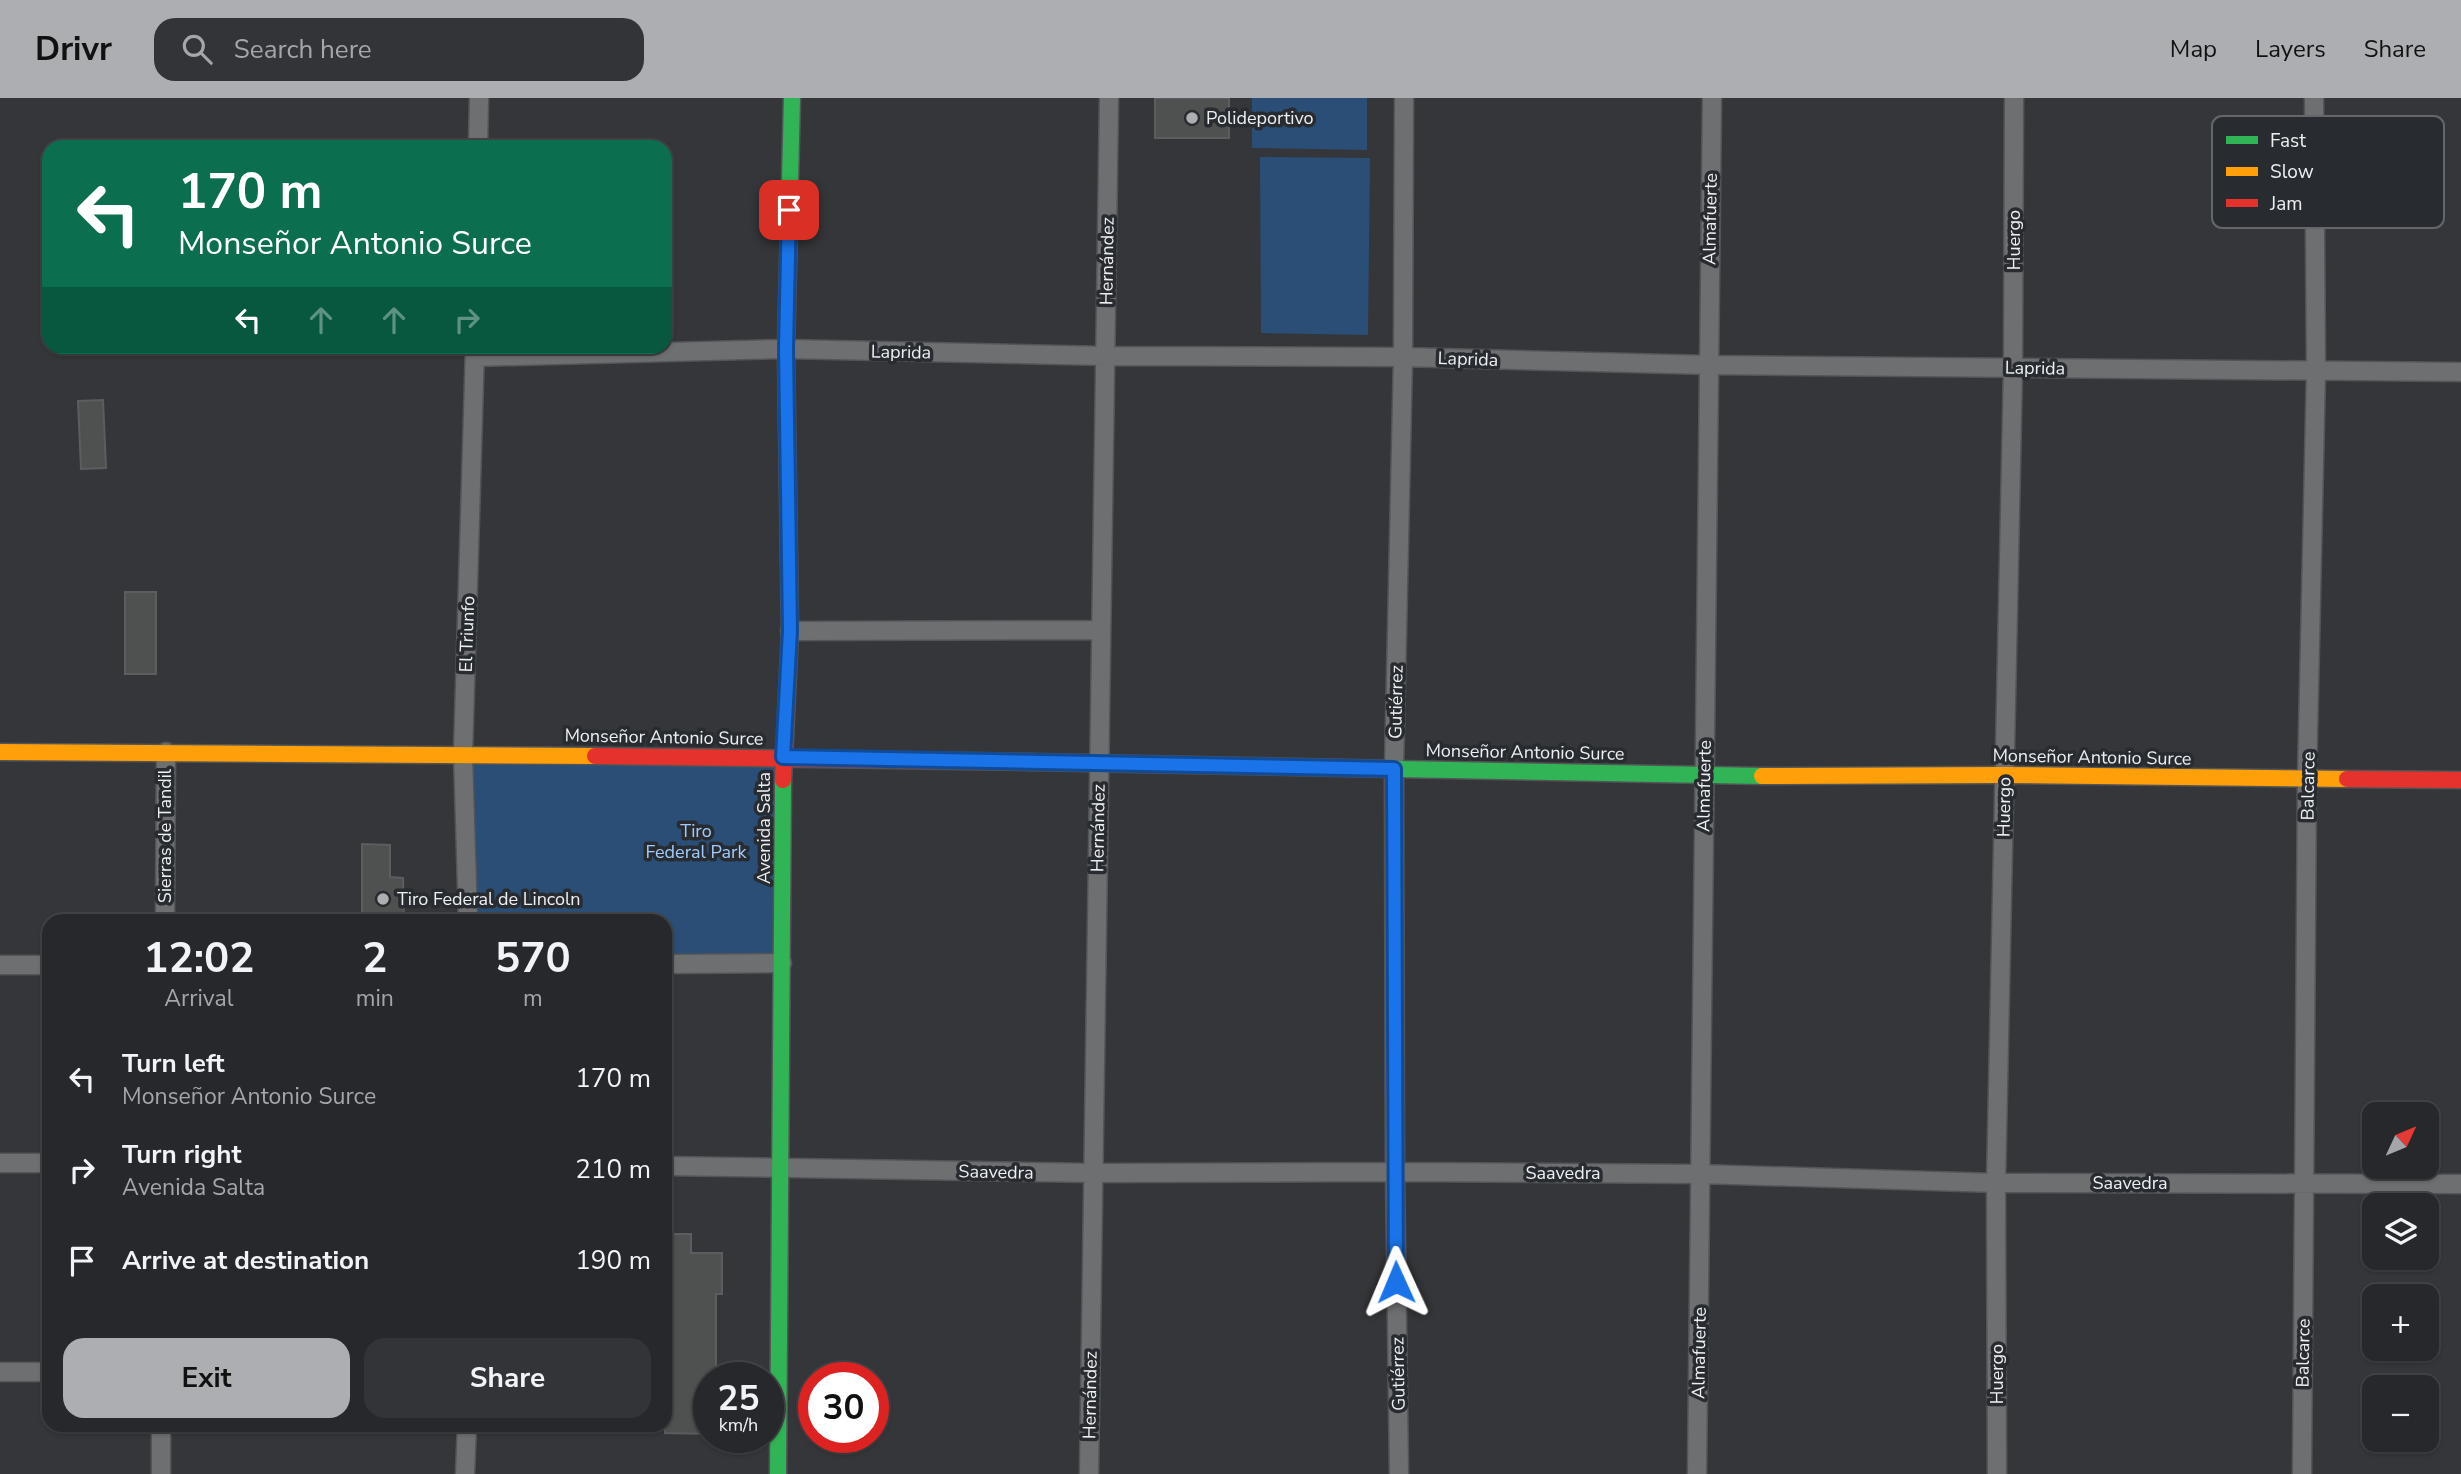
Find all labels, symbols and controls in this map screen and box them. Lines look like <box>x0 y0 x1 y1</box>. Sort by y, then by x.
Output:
search box <box>154 18 644 81</box>
text: Drivr <box>35 27 112 72</box>
icon: search <box>178 30 216 68</box>
text: Search here <box>234 32 372 67</box>
text: Map <box>2170 33 2217 65</box>
text: Layers <box>2255 33 2326 65</box>
text: Share <box>2364 33 2426 65</box>
place label: Polideportivo <box>1206 106 1314 130</box>
marker: Polideportivo <box>1184 110 1200 126</box>
legend <box>2212 116 2444 228</box>
text: Fast <box>2270 128 2306 154</box>
text: 170 m <box>178 158 322 225</box>
text: Slow <box>2270 159 2314 185</box>
icon: left <box>63 168 154 259</box>
street label: Almafuerte <box>1697 173 1723 265</box>
pin <box>759 180 819 240</box>
icon: arrive <box>770 191 808 229</box>
text: Jam <box>2269 191 2303 217</box>
street label: Huergo <box>2002 210 2026 270</box>
street label: Hernández <box>1094 217 1120 305</box>
text: Monseñor Antonio Surce <box>178 222 532 265</box>
icon: left <box>229 301 267 339</box>
icon: ahead <box>302 301 340 339</box>
icon: ahead <box>375 301 413 339</box>
icon: right <box>448 301 486 339</box>
street label: Laprida <box>871 339 931 365</box>
street label: Laprida <box>1437 346 1499 372</box>
street label: Laprida <box>2005 355 2065 381</box>
street label: El Triunfo <box>454 595 480 673</box>
street label: Gutiérrez <box>1383 665 1409 739</box>
street label: Monseñor Antonio Surce <box>564 723 764 751</box>
street label: Monseñor Antonio Surce <box>1425 738 1625 766</box>
street label: Almafuerte <box>1691 740 1717 832</box>
street label: Monseñor Antonio Surce <box>1992 743 2192 771</box>
street label: Balcarce <box>2295 751 2321 821</box>
street label: Sierras de Tandil <box>153 768 177 903</box>
street label: Avenida Salta <box>752 772 776 884</box>
street label: Huergo <box>1991 777 2017 837</box>
street label: Hernández <box>1085 784 1111 872</box>
park label: Tiro Federal Park <box>646 819 747 864</box>
place label: Tiro Federal de Lincoln <box>397 887 581 911</box>
marker: Tiro Federal de Lincoln <box>375 891 391 907</box>
text: 12:02 <box>143 930 254 987</box>
text: 2 <box>362 930 387 987</box>
text: 570 <box>495 930 571 987</box>
text: Arrival <box>164 983 233 1014</box>
text: min <box>356 983 394 1014</box>
text: m <box>523 983 543 1014</box>
text: Turn left <box>122 1046 225 1081</box>
icon: left <box>63 1060 101 1098</box>
text: 170 m <box>575 1061 651 1096</box>
text: Monseñor Antonio Surce <box>122 1081 376 1112</box>
north arrow <box>2362 1102 2440 1180</box>
map controls <box>2362 1102 2439 1452</box>
text: Turn right <box>122 1137 241 1172</box>
icon: right <box>63 1151 101 1189</box>
text: 210 m <box>575 1152 651 1187</box>
street label: Saavedra <box>958 1159 1034 1185</box>
street label: Saavedra <box>1525 1161 1601 1185</box>
street label: Saavedra <box>2092 1171 2168 1195</box>
text: Avenida Salta <box>122 1172 265 1203</box>
button: layers <box>2362 1193 2439 1270</box>
icon: arrive <box>63 1242 101 1280</box>
text: Arrive at destination <box>122 1243 369 1278</box>
text: 190 m <box>575 1243 651 1278</box>
position arrow <box>1359 1245 1433 1319</box>
button: + <box>2362 1284 2439 1361</box>
street label: Almafuerte <box>1686 1307 1712 1399</box>
street label: Balcarce <box>2290 1318 2316 1388</box>
street label: Gutiérrez <box>1385 1337 1411 1411</box>
button: Exit <box>63 1338 350 1418</box>
button: Share <box>364 1338 651 1418</box>
street label: Huergo <box>1985 1344 2009 1404</box>
street label: Hernández <box>1077 1351 1103 1439</box>
speed limit sign: 30 <box>798 1362 889 1453</box>
text: 25 <box>717 1375 760 1422</box>
button: − <box>2362 1375 2439 1452</box>
text: km/h <box>719 1413 758 1437</box>

